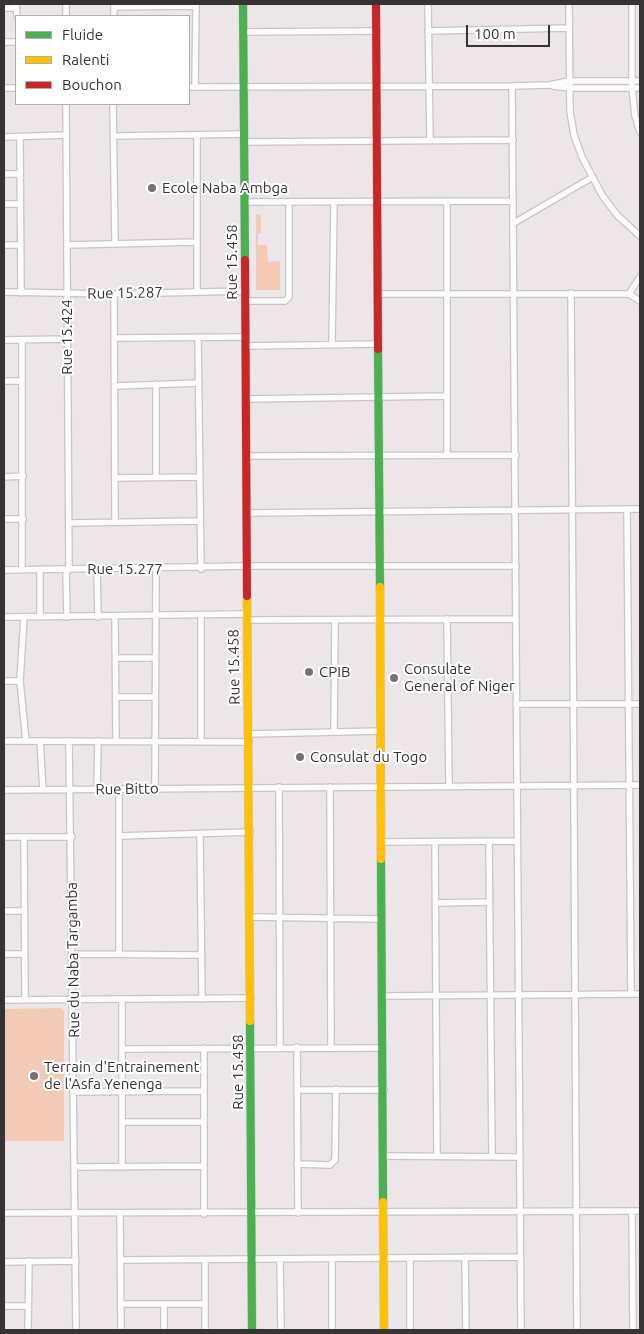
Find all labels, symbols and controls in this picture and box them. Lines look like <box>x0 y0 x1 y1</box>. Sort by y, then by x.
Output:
legend <box>15 15 190 105</box>
scale bar <box>469 15 553 47</box>
text: 100 m <box>474 25 516 42</box>
text: Fluide <box>62 26 103 43</box>
text: Ralenti <box>62 51 109 68</box>
text: Bouchon <box>62 76 122 93</box>
place label: Ecole Naba Ambga <box>162 179 288 197</box>
marker: Ecole Naba Ambga <box>146 182 158 194</box>
street label: Rue 15.458 <box>223 224 241 300</box>
street label: Rue 15.287 <box>87 283 163 303</box>
street label: Rue 15.424 <box>58 299 76 375</box>
street label: Rue 15.277 <box>87 560 163 578</box>
street label: Rue 15.458 <box>224 629 244 705</box>
place label: Consulate General of Niger <box>404 660 515 695</box>
place label: CPIB <box>319 663 351 681</box>
marker: CPIB <box>303 666 315 678</box>
marker: Consulate General of Niger <box>388 672 400 684</box>
place label: Consulat du Togo <box>310 748 427 766</box>
marker: Consulat du Togo <box>294 751 306 763</box>
street label: Rue Bitto <box>95 779 159 799</box>
street label: Rue du Naba Targamba <box>63 882 83 1038</box>
street label: Rue 15.458 <box>229 1034 247 1110</box>
place label: Terrain d'Entrainement de l'Asfa Yenenga <box>44 1058 199 1093</box>
marker: Terrain d'Entrainement de l'Asfa Yenenga <box>28 1070 40 1082</box>

